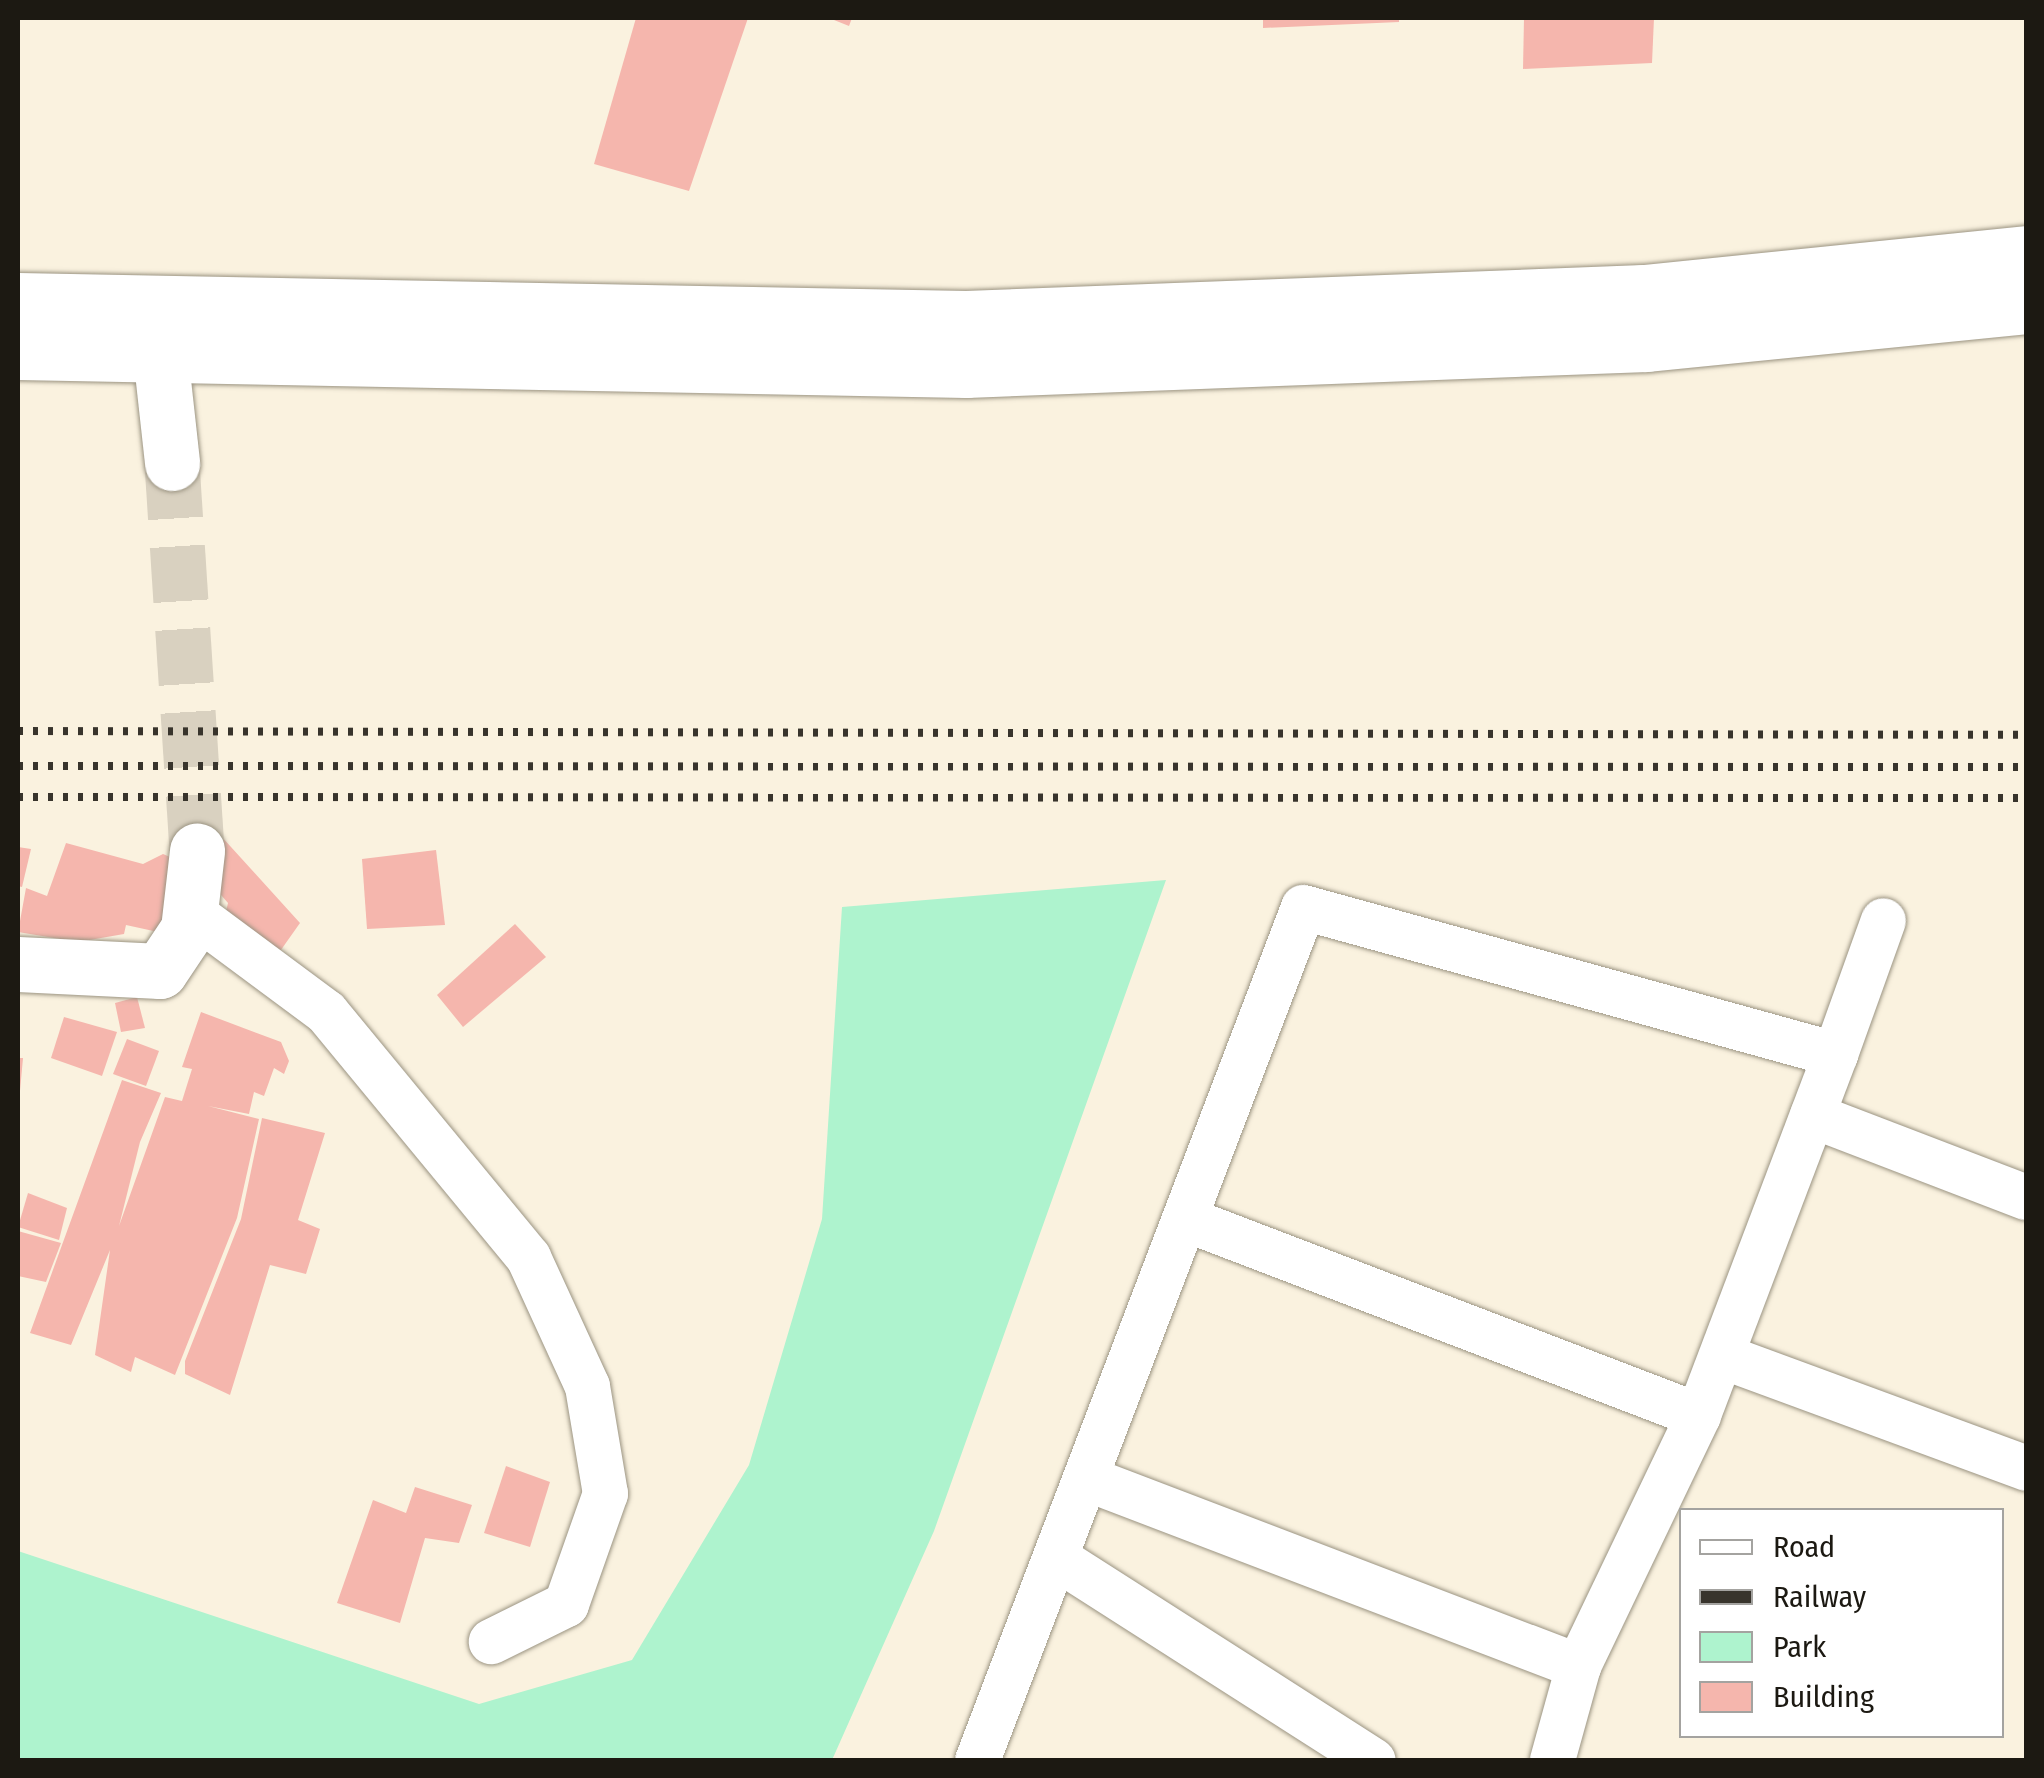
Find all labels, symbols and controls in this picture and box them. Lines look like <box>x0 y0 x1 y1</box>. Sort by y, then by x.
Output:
legend <box>1679 1508 2004 1738</box>
text: Road <box>1773 1529 1835 1565</box>
text: Railway <box>1773 1579 1866 1615</box>
text: Park <box>1773 1629 1826 1665</box>
text: Building <box>1773 1679 1874 1715</box>

